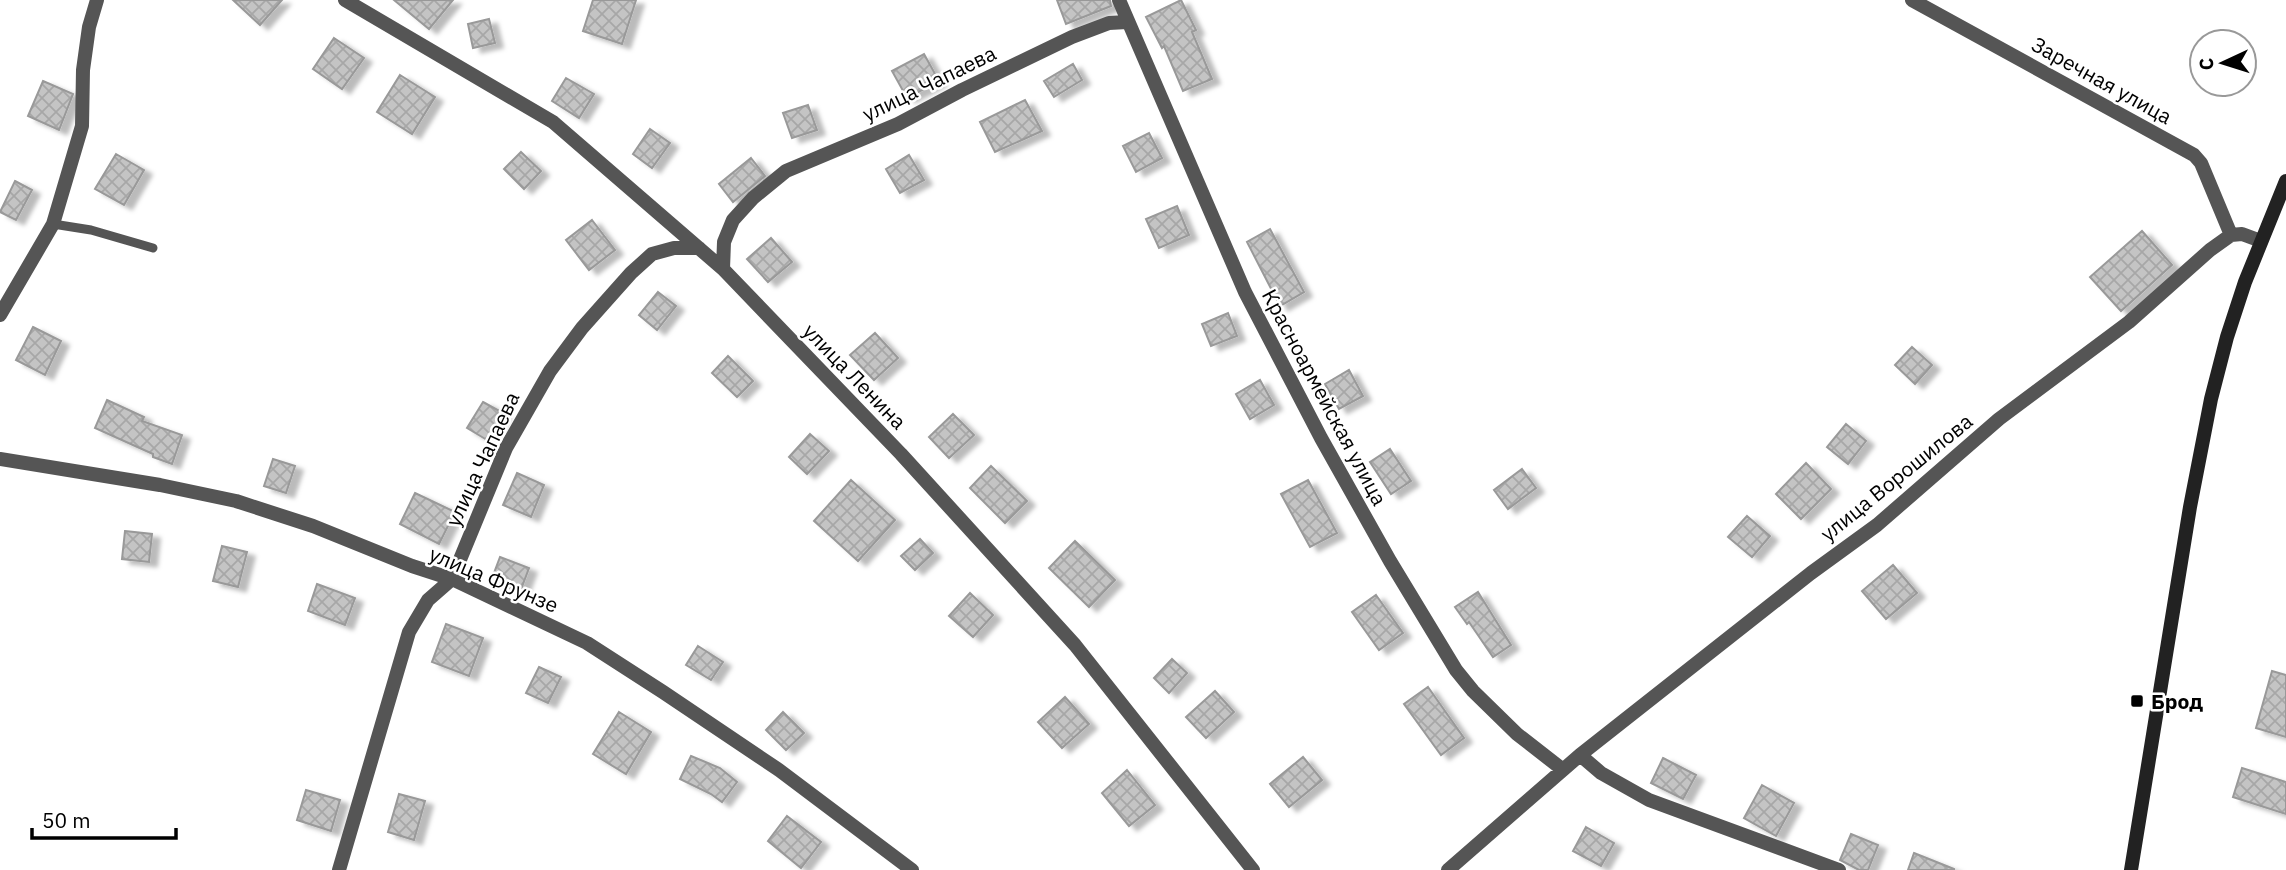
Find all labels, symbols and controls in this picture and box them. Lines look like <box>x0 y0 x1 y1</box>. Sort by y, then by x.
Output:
north arrow <box>2188 28 2258 98</box>
street label: Заречная улица <box>2027 30 2177 130</box>
street label: улица Чапаева <box>857 39 1001 127</box>
text: С <box>2194 57 2218 71</box>
street label: Красноармейская улица <box>1256 284 1394 510</box>
street label: улица Ленина <box>797 317 913 435</box>
street label: улица Чапаева <box>439 387 525 531</box>
street label: улица Ворошилова <box>1814 407 1978 547</box>
street label: улица Фрунзе <box>425 539 563 619</box>
place label: Брод <box>2151 687 2203 715</box>
marker: Брод <box>2129 693 2145 709</box>
scale bar <box>32 796 175 840</box>
text: 50 m <box>42 806 91 834</box>

